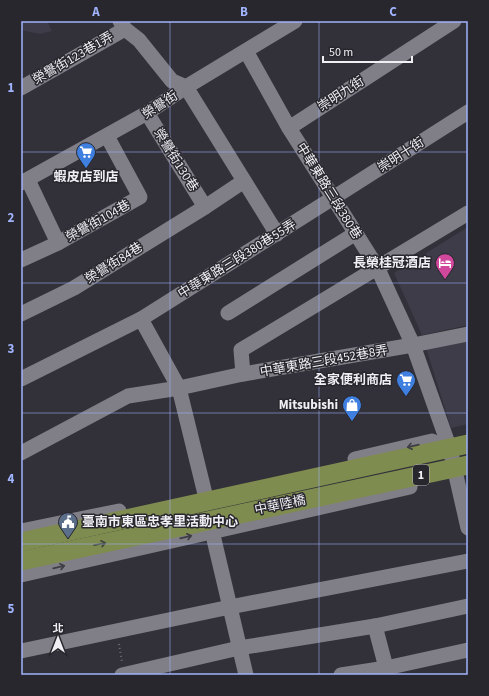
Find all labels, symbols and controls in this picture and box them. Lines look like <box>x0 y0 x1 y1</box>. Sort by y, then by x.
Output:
text: A <box>91 3 100 21</box>
text: B <box>240 3 248 21</box>
text: C <box>389 3 397 21</box>
street label: 榮譽街123巷1弄 <box>29 27 117 89</box>
scale bar <box>323 38 412 64</box>
text: 50 m <box>329 44 353 61</box>
street label: 崇明九街 <box>314 72 368 116</box>
text: 1 <box>8 79 15 97</box>
street label: 榮譽街 <box>139 87 181 123</box>
street label: 榮譽街130巷 <box>149 125 203 195</box>
street label: 崇明十街 <box>374 133 428 177</box>
street label: 中華東路三段380巷 <box>292 139 366 243</box>
supermarket icon: 蝦皮店到店 <box>75 141 97 169</box>
place label: 蝦皮店到店 <box>53 168 119 186</box>
street label: 榮譽街104巷 <box>62 196 134 246</box>
text: 2 <box>8 209 15 227</box>
street label: 中華東路三段380巷55弄 <box>174 215 300 303</box>
street label: 榮譽街84巷 <box>82 238 146 288</box>
hotel icon: 長榮桂冠酒店 <box>434 252 456 280</box>
place label: 長榮桂冠酒店 <box>353 254 431 272</box>
text: 3 <box>8 340 15 358</box>
street label: 中華東路三段452巷8弄 <box>258 341 390 381</box>
supermarket icon: 全家便利商店 <box>395 369 417 397</box>
place label: 全家便利商店 <box>314 371 392 389</box>
shop icon: Mitsubishi <box>341 394 363 422</box>
place label: Mitsubishi <box>279 396 338 414</box>
one-way arrow <box>407 442 420 450</box>
road number: 1 <box>413 465 429 485</box>
text: 4 <box>8 470 15 488</box>
street label: 中華陸橋 <box>253 491 307 519</box>
public building icon: 臺南市東區忠孝里活動中心 <box>57 511 79 539</box>
place label: 臺南市東區忠孝里活動中心 <box>82 513 238 531</box>
one-way arrow <box>179 533 192 541</box>
one-way arrow <box>93 539 106 547</box>
one-way arrow <box>52 562 65 570</box>
text: 5 <box>8 600 15 618</box>
north arrow <box>38 618 78 658</box>
text: 北 <box>53 621 64 636</box>

